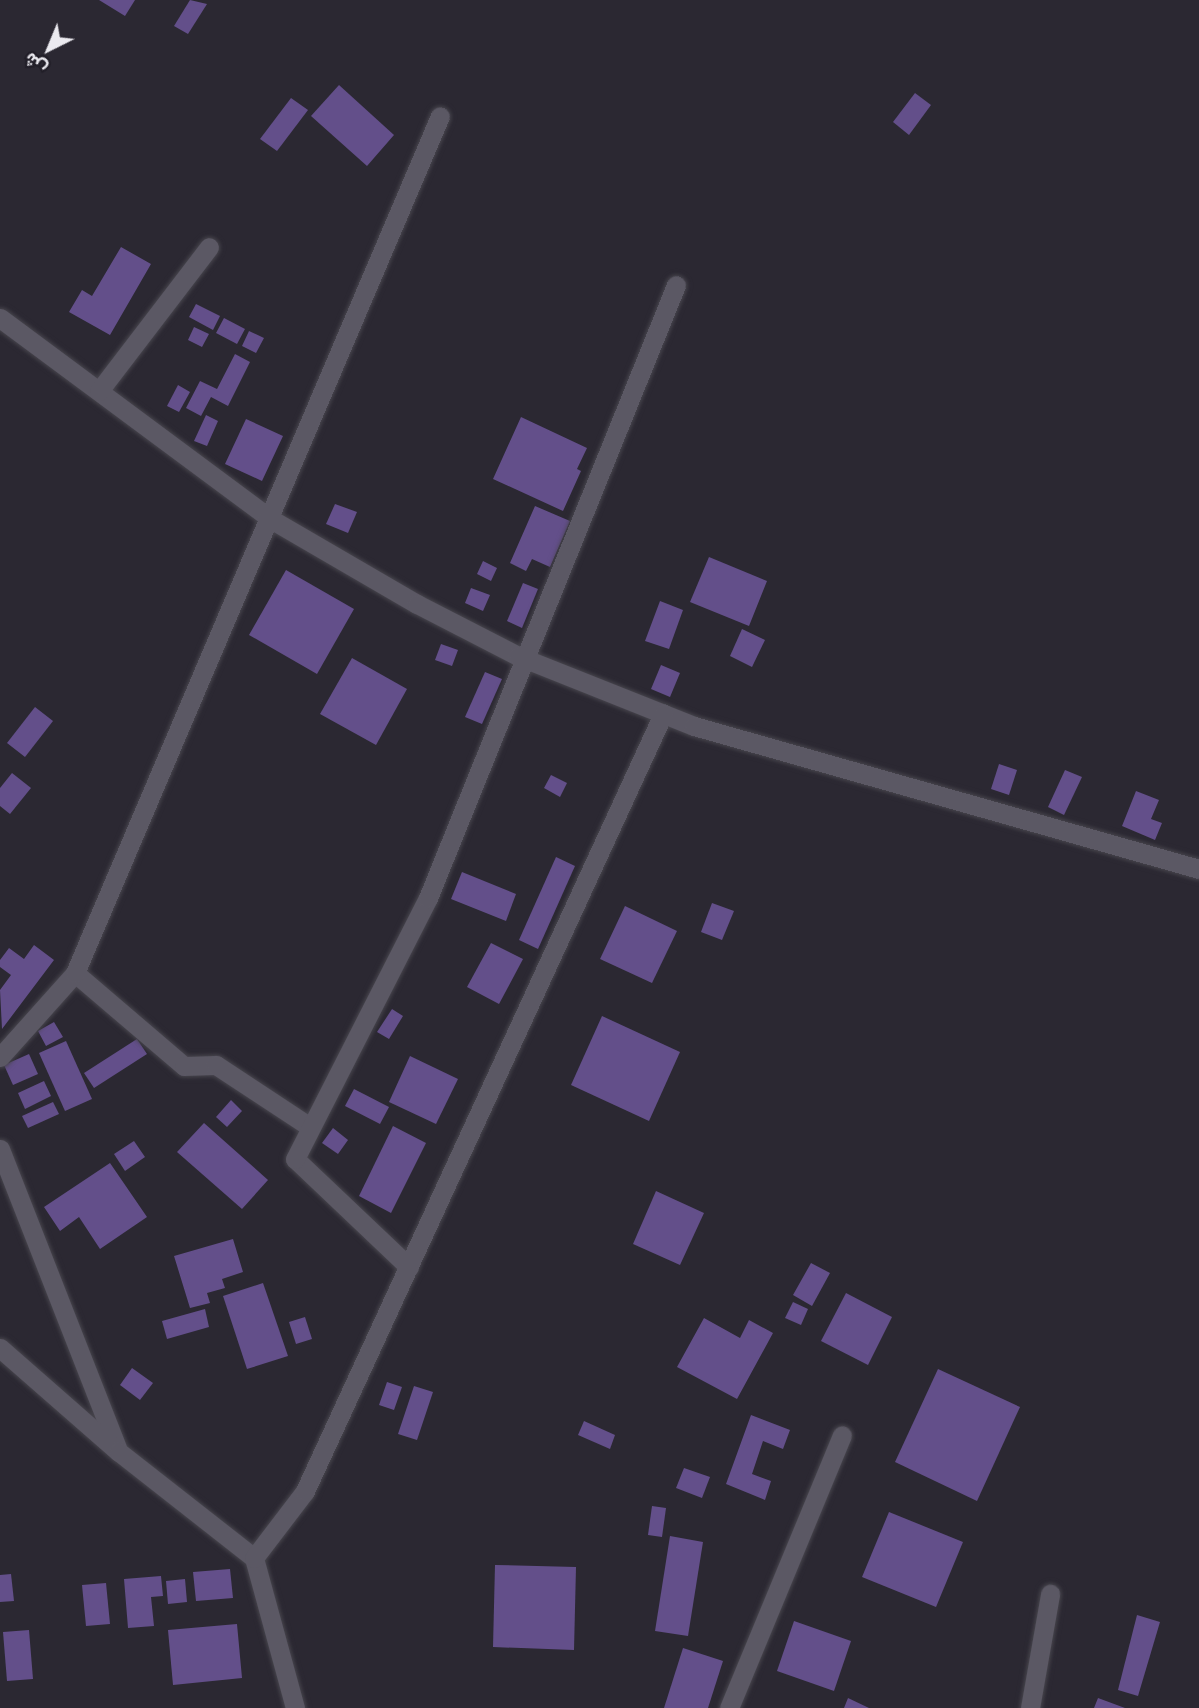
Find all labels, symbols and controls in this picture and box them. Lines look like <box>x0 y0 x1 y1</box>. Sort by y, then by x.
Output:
north arrow <box>14 14 84 84</box>
text: ش <box>18 48 51 81</box>

